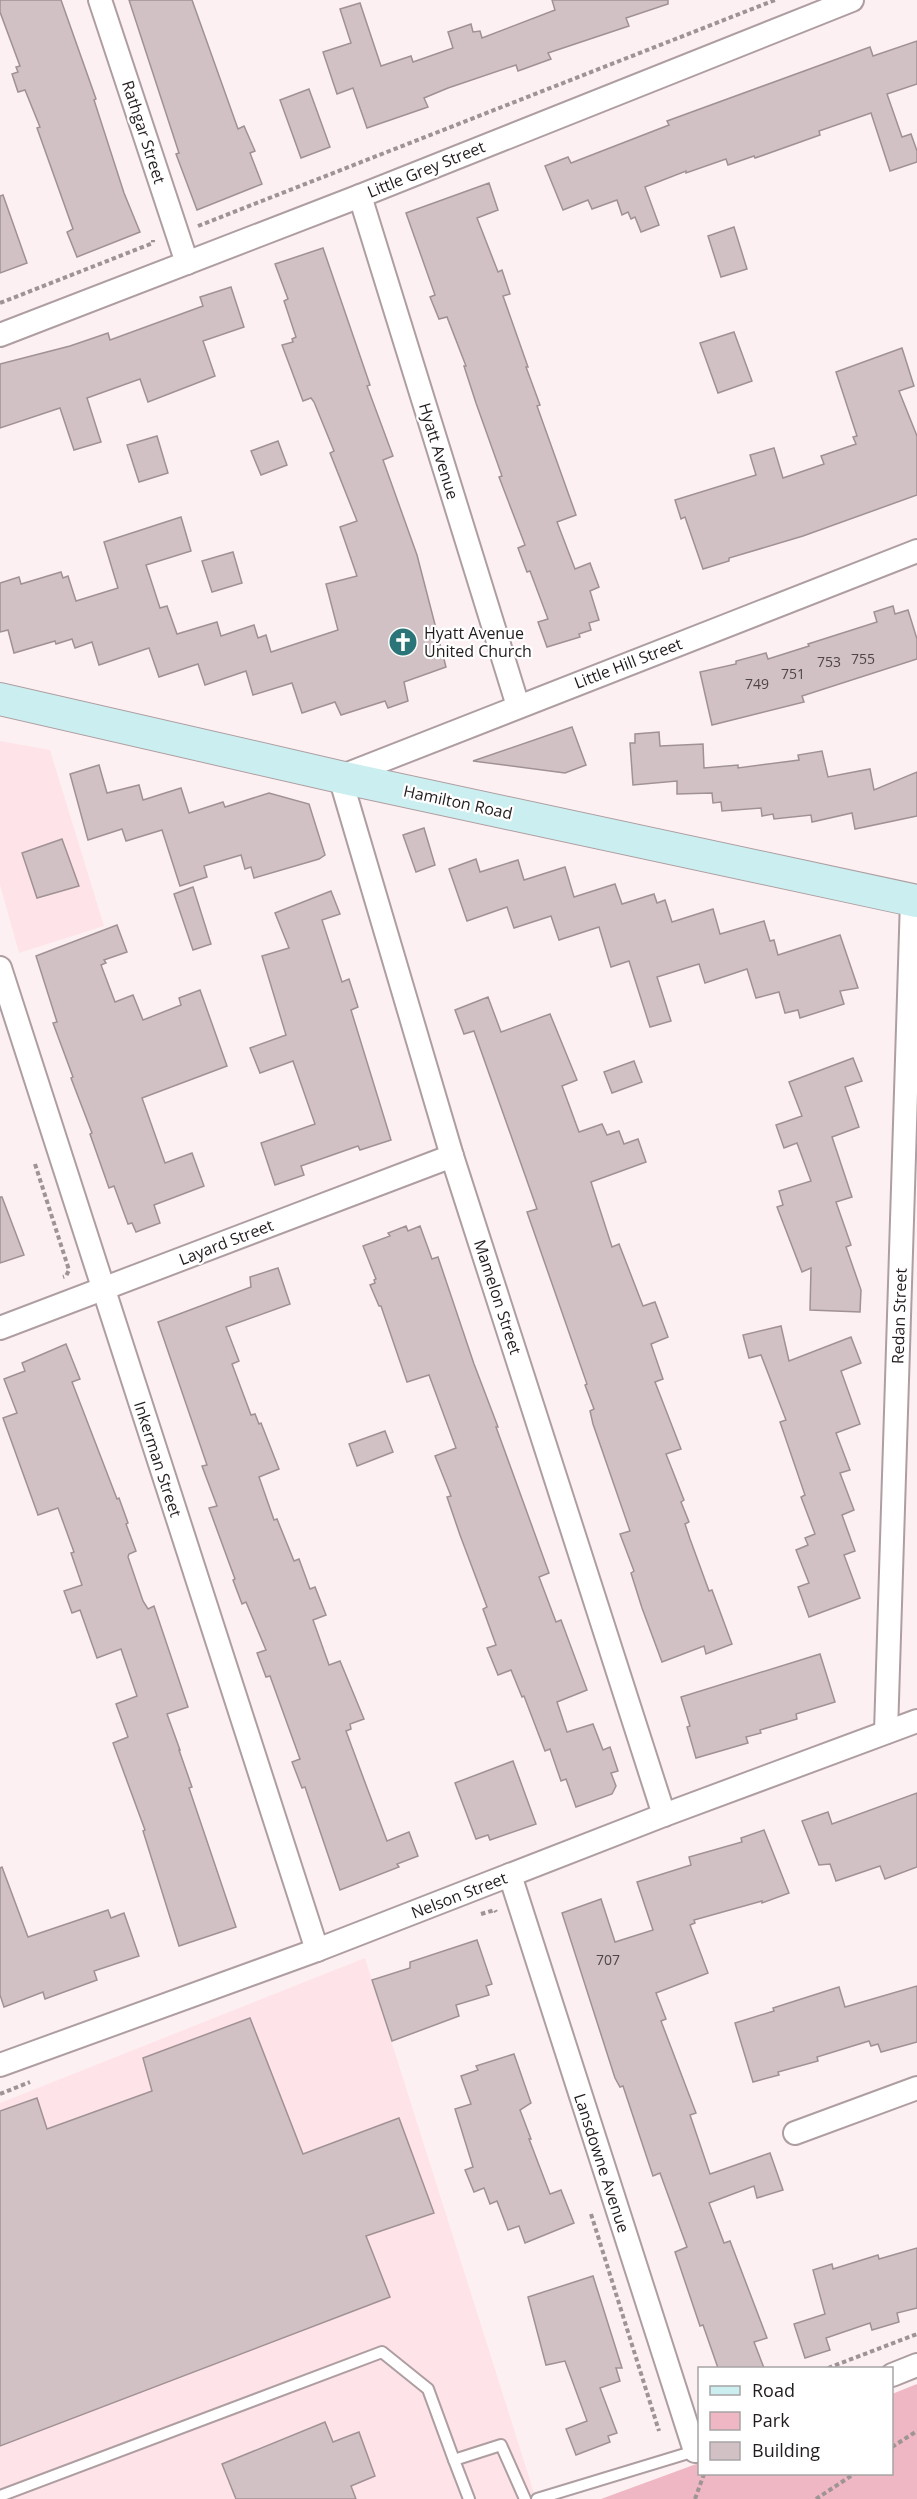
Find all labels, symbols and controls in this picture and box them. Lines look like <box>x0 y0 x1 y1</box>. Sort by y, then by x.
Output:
street label: Rathgar Street <box>117 78 171 187</box>
street label: Little Grey Street <box>364 135 488 203</box>
street label: Hyatt Avenue <box>414 400 464 502</box>
place label: Hyatt Avenue United Church <box>424 622 532 662</box>
church icon: Hyatt Avenue United Church <box>387 626 419 658</box>
street label: Little Hill Street <box>571 632 685 694</box>
house number: 755 <box>851 649 875 668</box>
house number: 753 <box>817 652 841 671</box>
house number: 751 <box>781 664 805 683</box>
house number: 749 <box>745 674 769 693</box>
street label: Hamilton Road <box>401 780 515 824</box>
street label: Layard Street <box>176 1214 277 1270</box>
street label: Mamelon Street <box>469 1237 527 1357</box>
street label: Redan Street <box>886 1267 912 1364</box>
street label: Inkerman Street <box>129 1398 187 1520</box>
street label: Nelson Street <box>408 1867 510 1923</box>
house number: 707 <box>596 1950 620 1969</box>
street label: Lansdowne Avenue <box>569 2091 635 2235</box>
legend <box>698 2367 893 2475</box>
text: Road <box>752 2378 795 2402</box>
text: Park <box>752 2408 790 2432</box>
text: Building <box>752 2438 820 2462</box>

